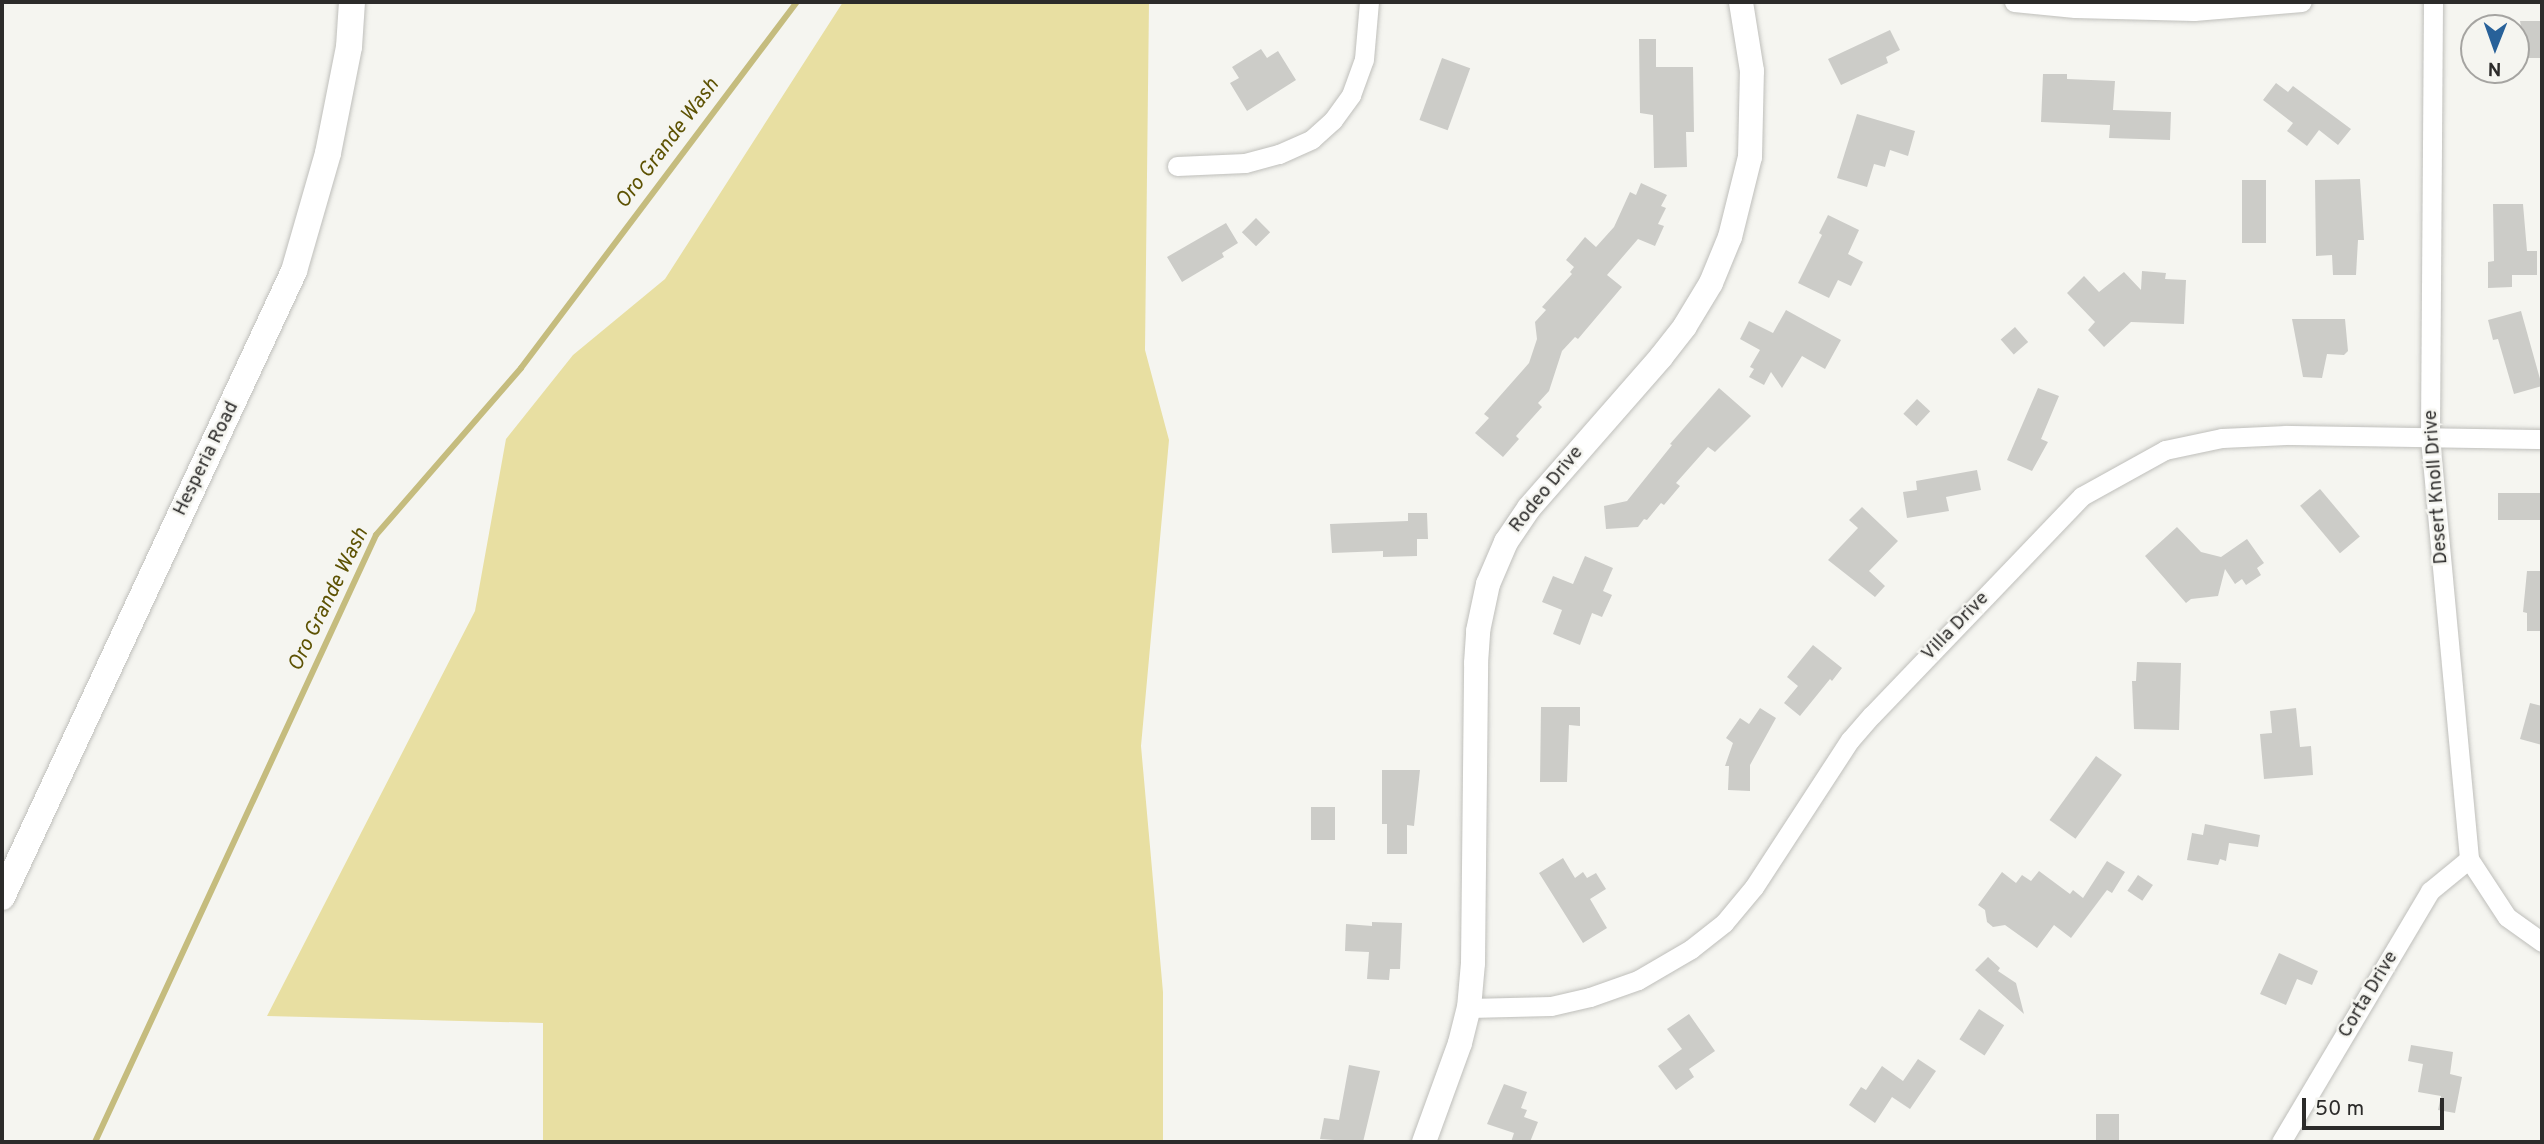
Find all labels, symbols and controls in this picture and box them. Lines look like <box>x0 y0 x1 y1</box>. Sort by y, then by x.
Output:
north arrow <box>2460 14 2530 84</box>
text: N <box>2488 56 2502 80</box>
water label: Oro Grande Wash <box>611 74 725 214</box>
street label: Hesperia Road <box>170 398 244 520</box>
street label: Desert Knoll Drive <box>2420 409 2454 565</box>
street label: Rodeo Drive <box>1505 442 1589 538</box>
water label: Oro Grande Wash <box>283 524 375 676</box>
street label: Villa Drive <box>1918 588 1994 666</box>
street label: Corta Drive <box>2334 948 2404 1042</box>
scale bar <box>2306 1084 2448 1128</box>
text: 50 m <box>2315 1096 2364 1123</box>

